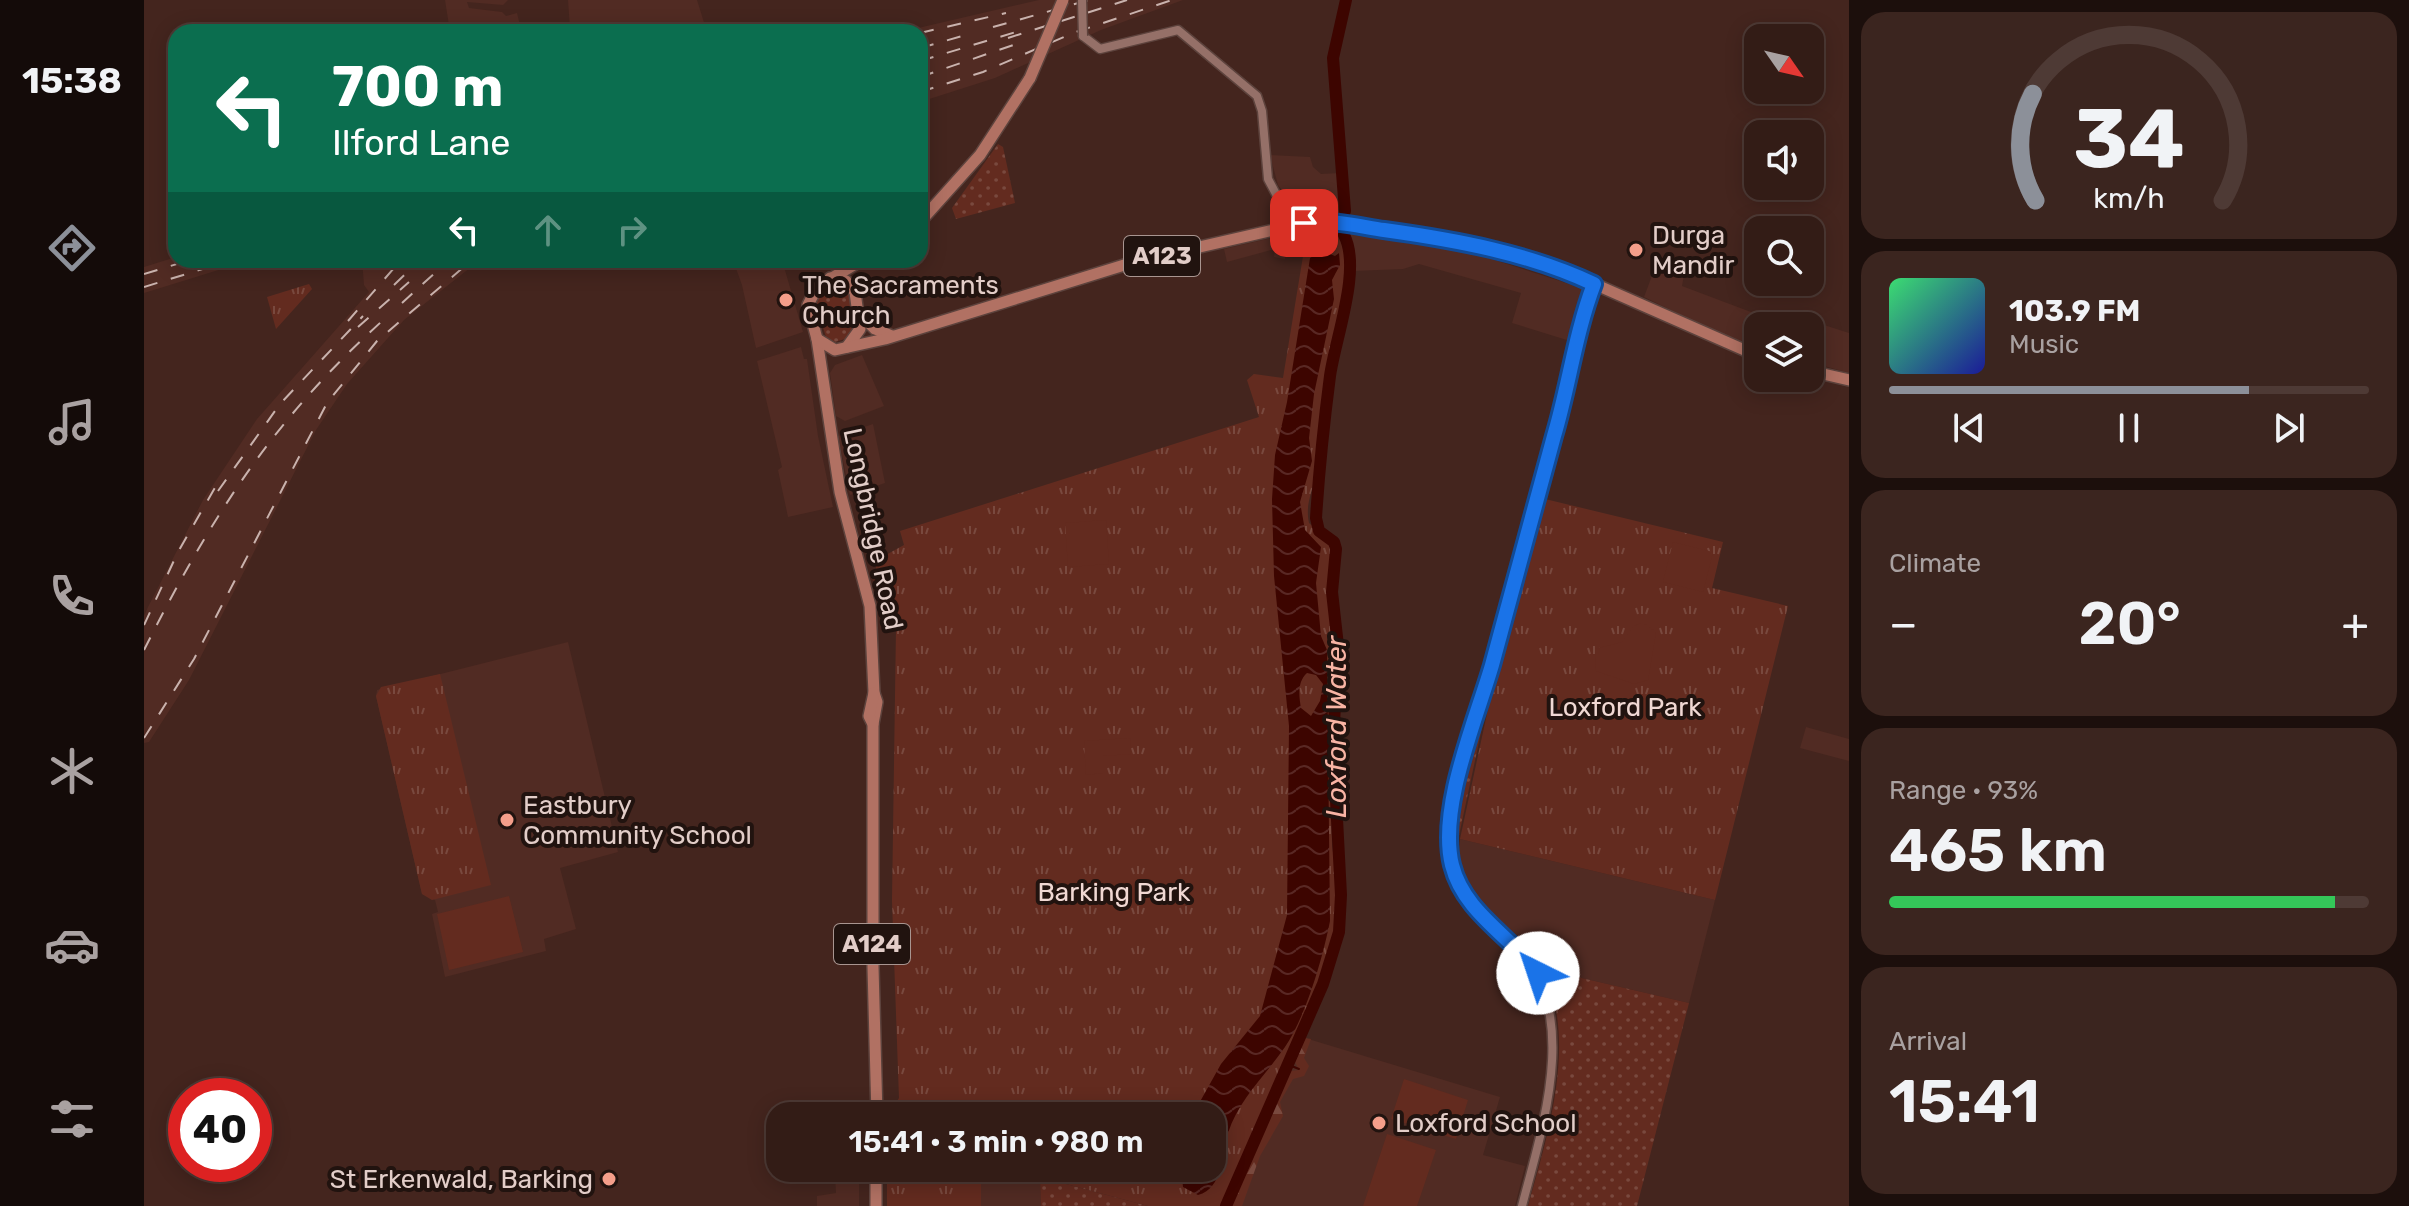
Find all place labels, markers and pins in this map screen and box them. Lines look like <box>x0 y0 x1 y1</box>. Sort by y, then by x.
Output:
pin <box>1270 189 1338 257</box>
place label: Durga Mandir <box>1652 220 1735 281</box>
marker: Durga Mandir <box>1627 241 1645 259</box>
place label: The Sacraments Church <box>802 270 999 331</box>
marker: The Sacraments Church <box>777 291 795 309</box>
place label: Eastbury Community School <box>523 790 752 851</box>
marker: Eastbury Community School <box>498 811 516 829</box>
place label: Loxford School <box>1395 1108 1577 1139</box>
marker: Loxford School <box>1370 1114 1388 1132</box>
place label: St Erkenwald, Barking <box>330 1164 593 1195</box>
marker: St Erkenwald, Barking <box>600 1170 618 1188</box>

